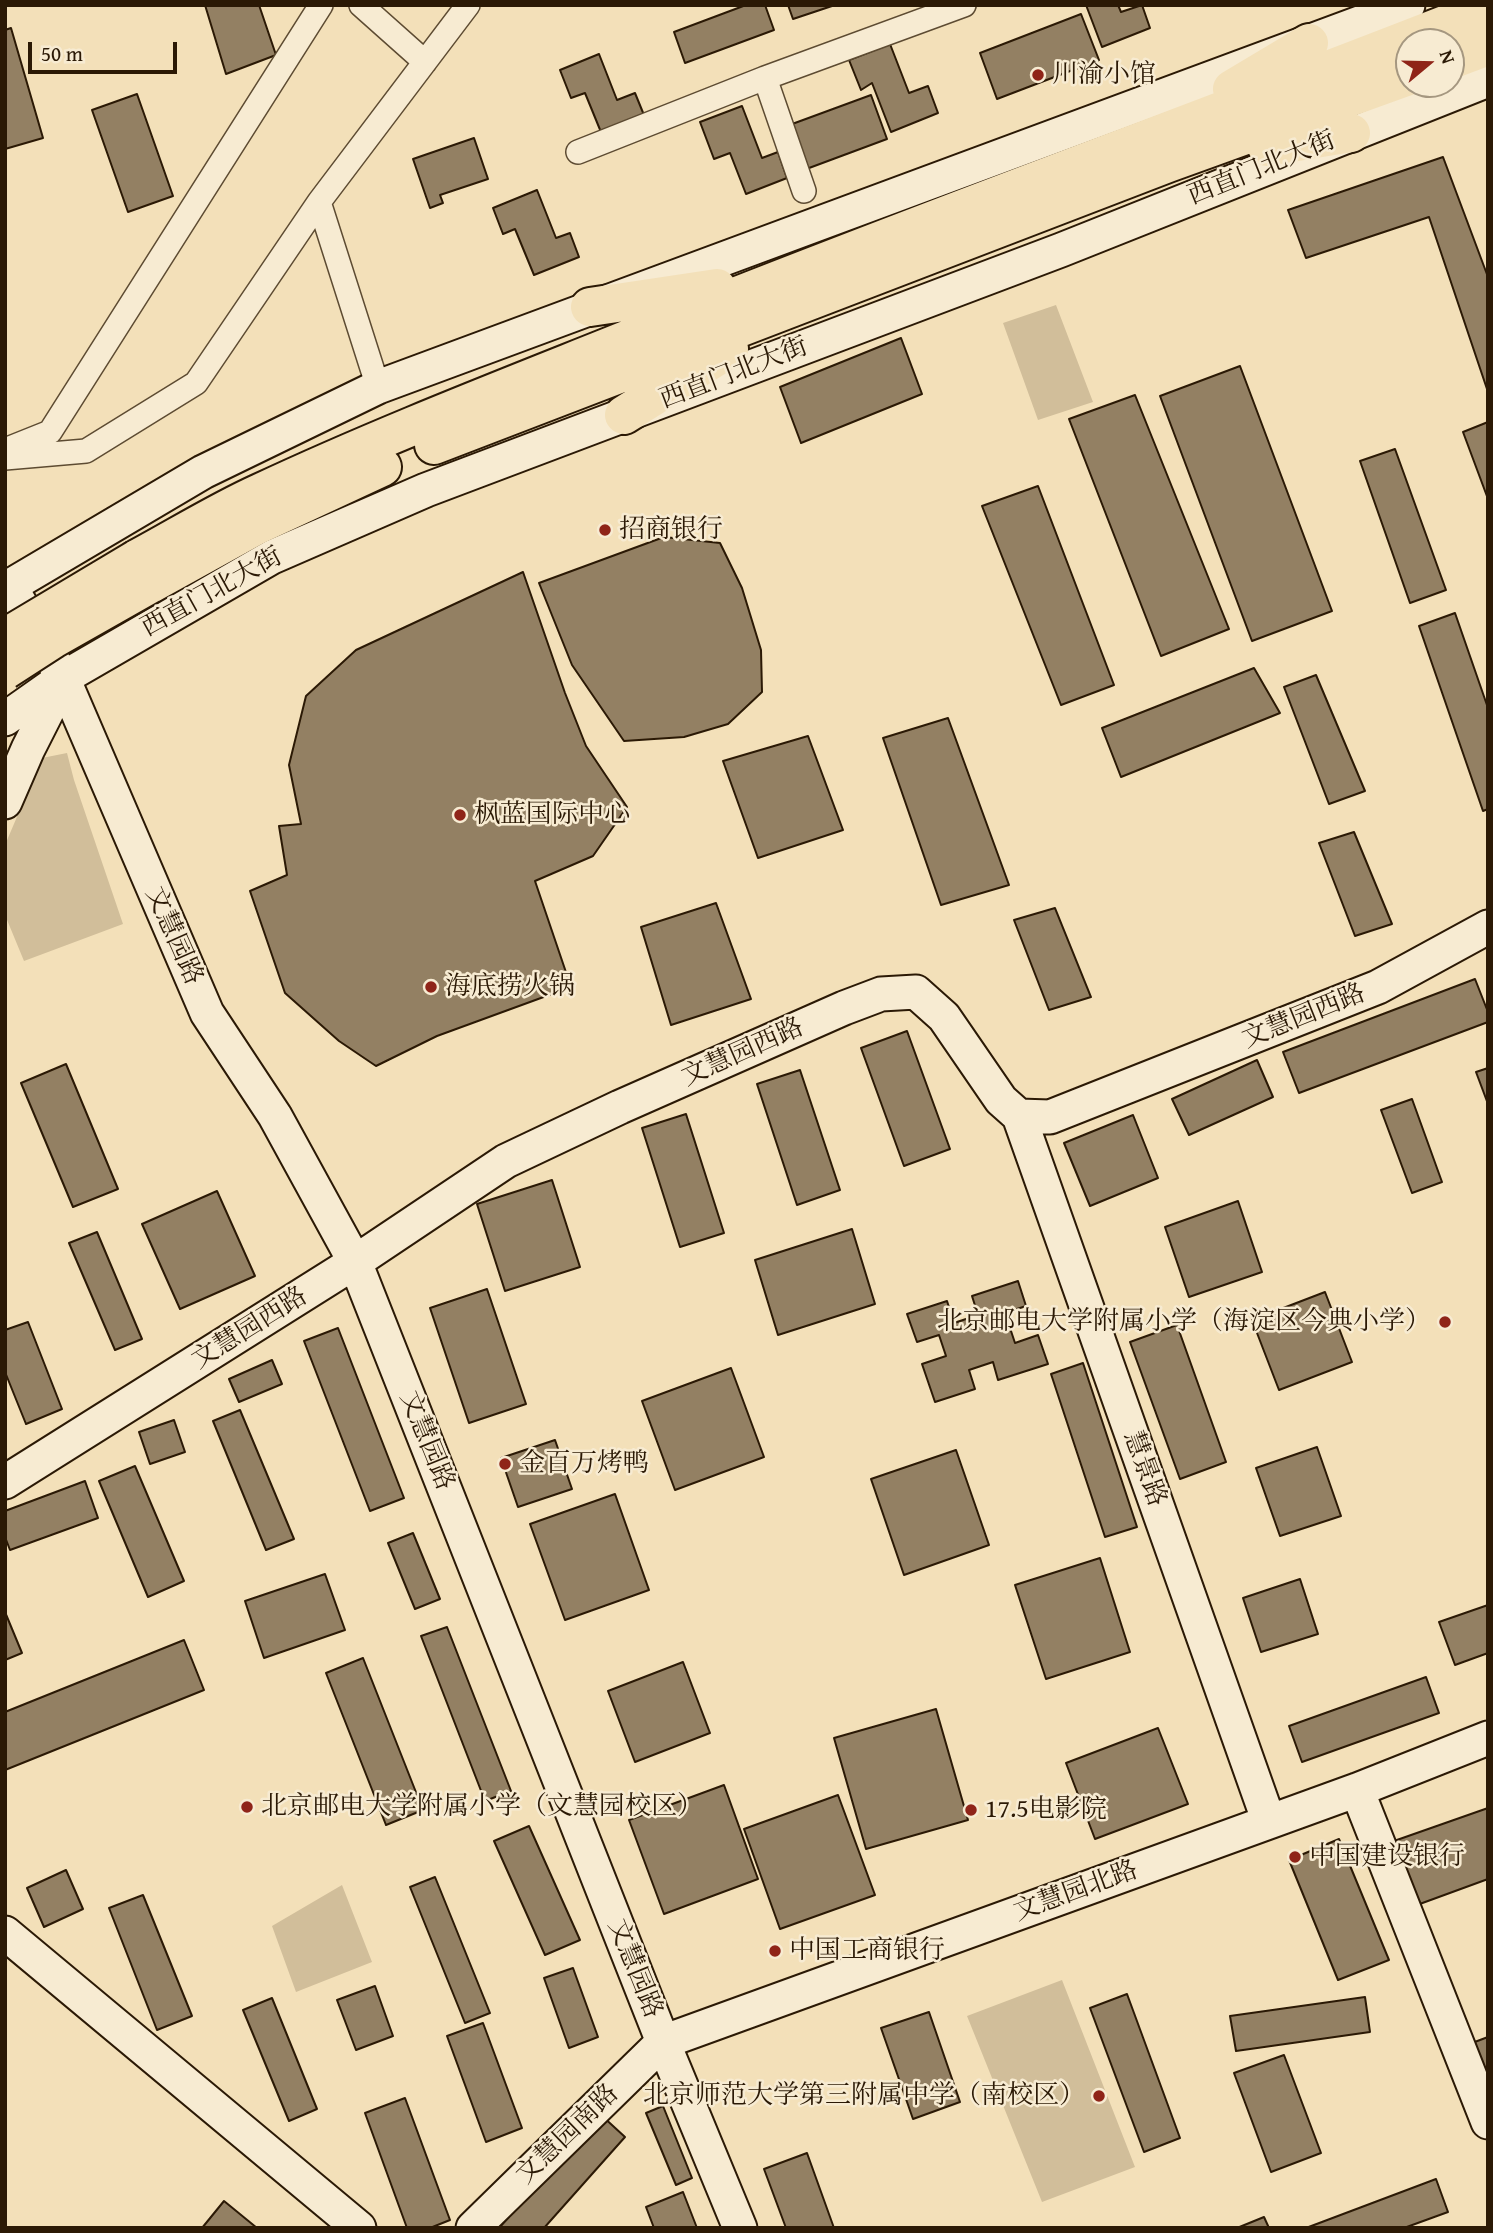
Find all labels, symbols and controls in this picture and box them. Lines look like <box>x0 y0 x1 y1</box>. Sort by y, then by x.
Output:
scale bar <box>32 28 180 72</box>
north arrow <box>1395 28 1465 98</box>
text: 50 m <box>41 38 83 69</box>
text: N <box>1433 46 1463 67</box>
place label: 川渝小馆 <box>1052 59 1156 91</box>
marker: 川渝小馆 <box>1030 67 1046 83</box>
street label: 西直门北大街 <box>1184 125 1340 213</box>
street label: 西直门北大街 <box>656 331 812 417</box>
place label: 招商银行 <box>619 514 723 546</box>
marker: 招商银行 <box>597 522 613 538</box>
street label: 西直门北大街 <box>136 542 288 644</box>
place label: 枫蓝国际中心 <box>474 799 630 831</box>
marker: 枫蓝国际中心 <box>452 807 468 823</box>
street label: 文慧园路 <box>138 882 208 990</box>
place label: 海底捞火锅 <box>445 971 575 1003</box>
street label: 文慧园西路 <box>1238 978 1370 1056</box>
marker: 海底捞火锅 <box>423 979 439 995</box>
street label: 文慧园西路 <box>677 1012 809 1094</box>
street label: 文慧园西路 <box>187 1281 313 1377</box>
place label: 北京邮电大学附属小学（海淀区今典小学） <box>937 1306 1431 1338</box>
marker: 北京邮电大学附属小学（海淀区今典小学） <box>1437 1314 1453 1330</box>
street label: 文慧园路 <box>392 1387 460 1495</box>
street label: 慧景路 <box>1116 1427 1172 1511</box>
place label: 金百万烤鸭 <box>519 1448 649 1480</box>
marker: 金百万烤鸭 <box>497 1456 513 1472</box>
place label: 北京邮电大学附属小学（文慧园校区） <box>261 1791 703 1823</box>
place label: 17.5电影院 <box>985 1794 1107 1826</box>
marker: 北京邮电大学附属小学（文慧园校区） <box>239 1799 255 1815</box>
marker: 17.5电影院 <box>963 1802 979 1818</box>
place label: 中国建设银行 <box>1309 1841 1465 1873</box>
marker: 中国建设银行 <box>1287 1849 1303 1865</box>
street label: 文慧园北路 <box>1010 1855 1142 1929</box>
street label: 文慧园路 <box>600 1915 668 2023</box>
place label: 中国工商银行 <box>789 1935 945 1967</box>
marker: 中国工商银行 <box>767 1943 783 1959</box>
street label: 文慧园南路 <box>510 2079 626 2191</box>
place label: 北京师范大学第三附属中学（南校区） <box>643 2080 1085 2112</box>
marker: 北京师范大学第三附属中学（南校区） <box>1091 2088 1107 2104</box>

